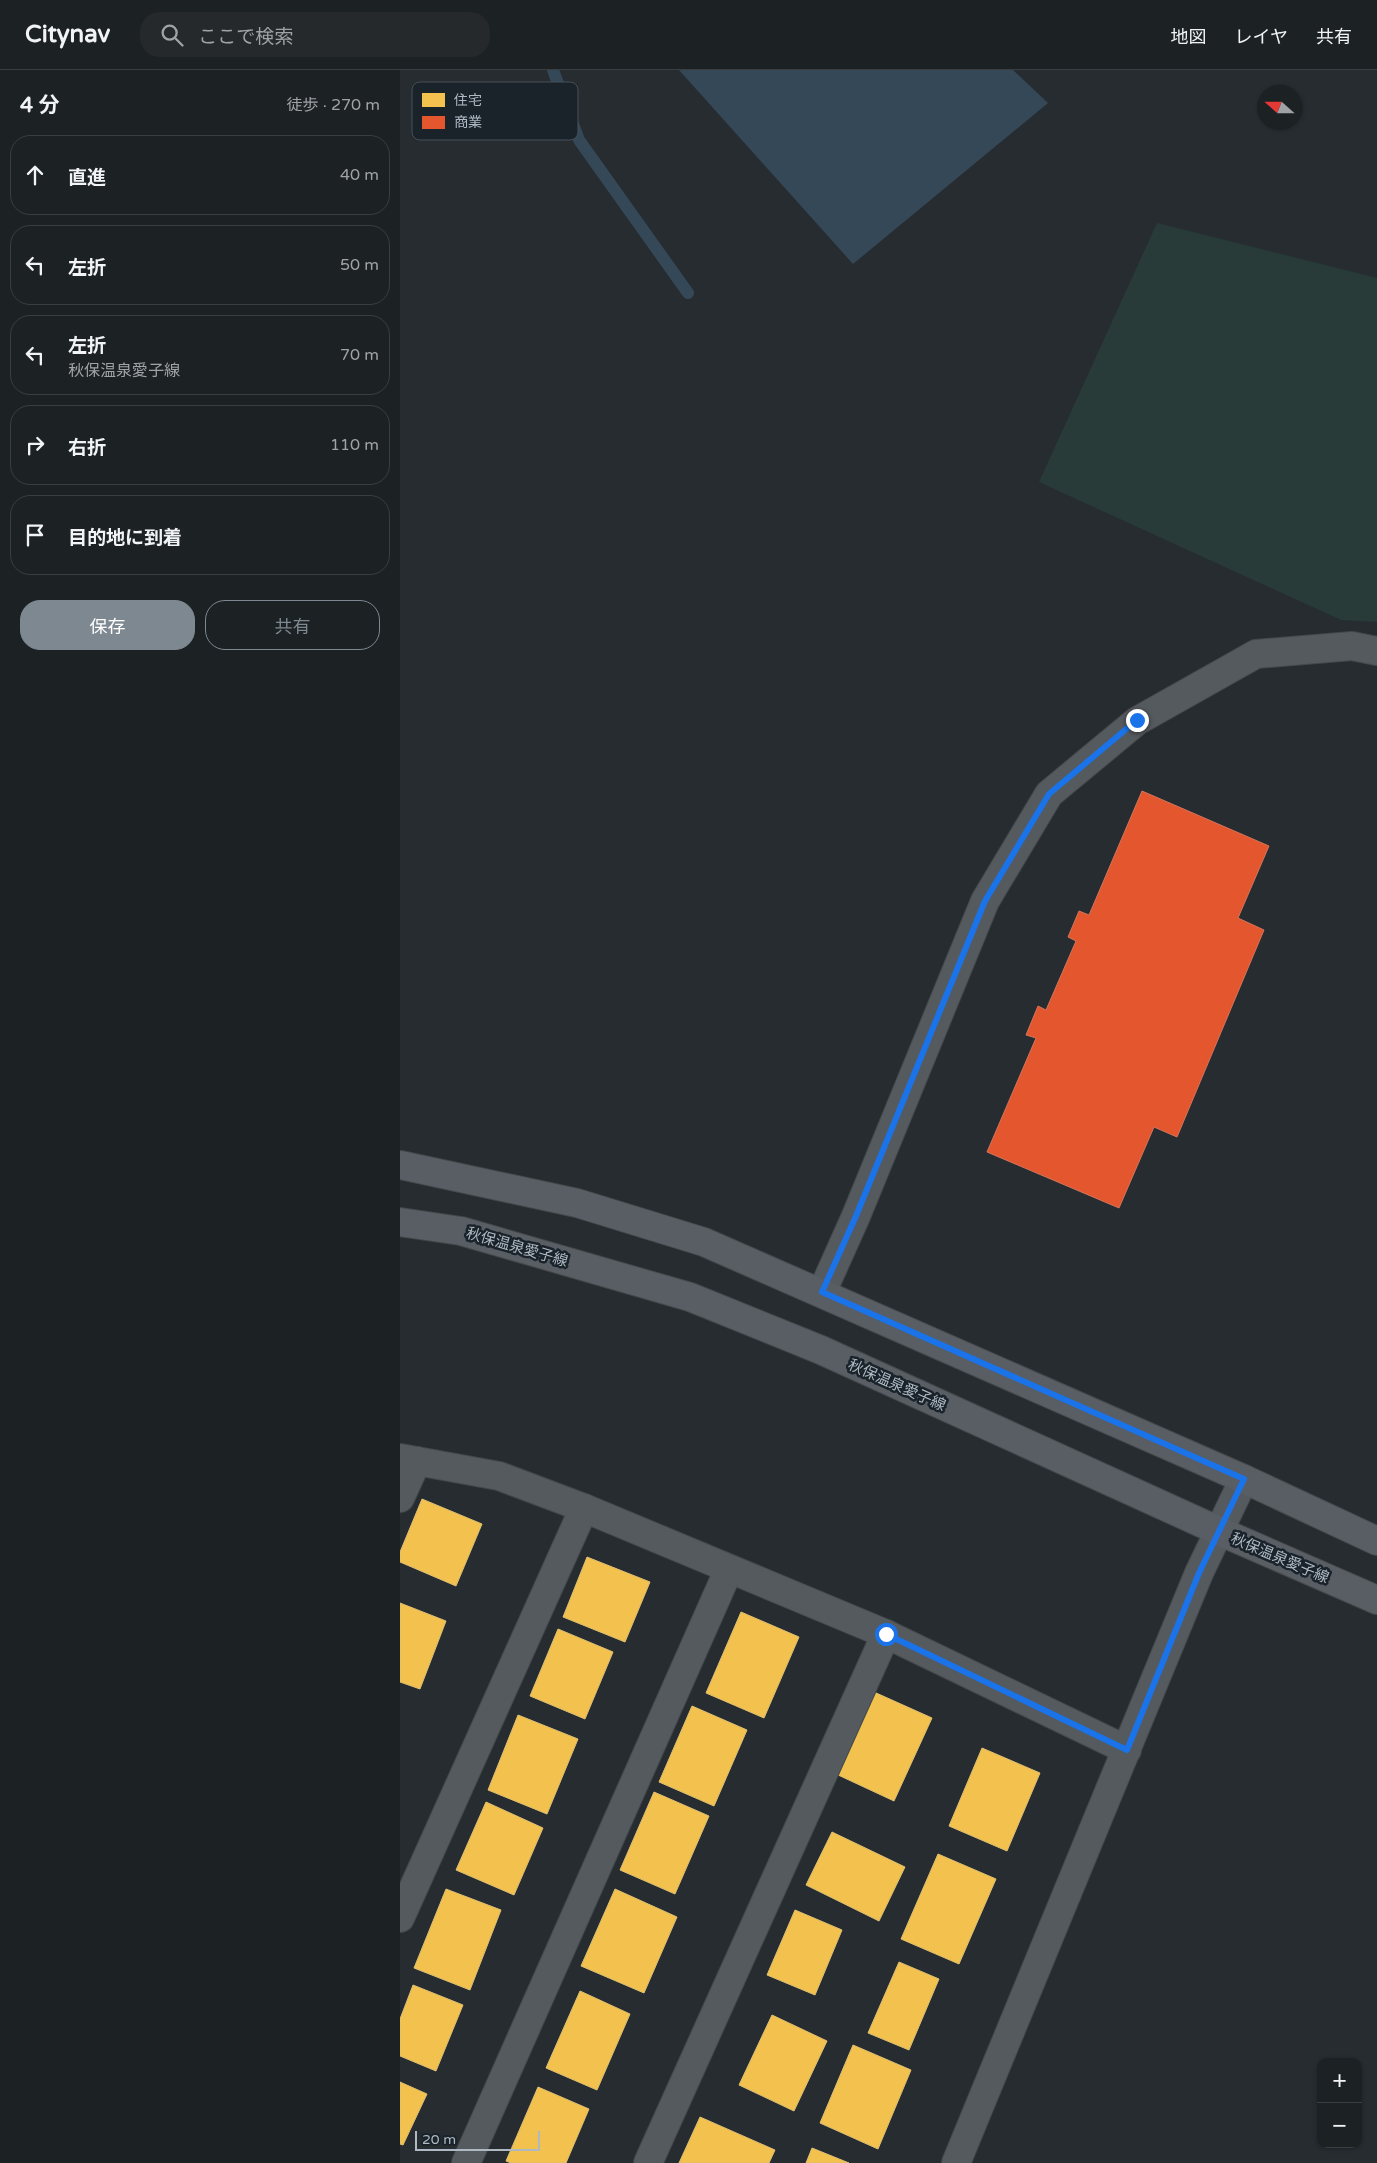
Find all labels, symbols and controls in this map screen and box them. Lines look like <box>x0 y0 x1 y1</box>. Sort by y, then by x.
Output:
search box <box>140 12 490 57</box>
text: Citynav <box>25 20 110 49</box>
icon: search <box>158 21 186 49</box>
text: ここで検索 <box>198 26 293 48</box>
text: 地図 <box>1171 26 1207 48</box>
text: レイヤ <box>1235 26 1288 48</box>
text: 共有 <box>1316 26 1352 48</box>
legend <box>412 82 578 140</box>
north arrow <box>1257 85 1302 130</box>
text: 住宅 <box>454 92 482 109</box>
text: 4 分 <box>20 93 60 118</box>
text: 徒歩 · 270 m <box>287 95 380 115</box>
text: 商業 <box>454 114 482 131</box>
icon: ahead <box>21 161 49 189</box>
text: 40 m <box>340 165 379 185</box>
text: 直進 <box>68 167 106 189</box>
icon: left <box>21 251 49 279</box>
text: 50 m <box>340 255 379 275</box>
text: 左折 <box>68 257 106 279</box>
text: 左折 <box>68 335 106 357</box>
icon: left <box>21 341 49 369</box>
text: 70 m <box>340 345 379 365</box>
text: 秋保温泉愛子線 <box>68 361 180 381</box>
icon: right <box>21 431 49 459</box>
text: 110 m <box>330 435 379 455</box>
text: 右折 <box>68 437 106 459</box>
icon: arrive <box>21 521 49 549</box>
text: 目的地に到着 <box>68 527 182 549</box>
button: 保存 <box>20 600 195 650</box>
button: 共有 <box>205 600 380 650</box>
route end <box>1126 709 1149 732</box>
street label: 秋保温泉愛子線 <box>464 1224 570 1270</box>
street label: 秋保温泉愛子線 <box>845 1355 949 1415</box>
street label: 秋保温泉愛子線 <box>1228 1529 1332 1587</box>
route start <box>875 1623 898 1646</box>
map controls <box>1317 2058 1362 2148</box>
button: + <box>1317 2058 1362 2103</box>
button: − <box>1317 2103 1362 2148</box>
scale bar <box>415 2128 540 2151</box>
text: 20 m <box>422 2131 456 2148</box>

